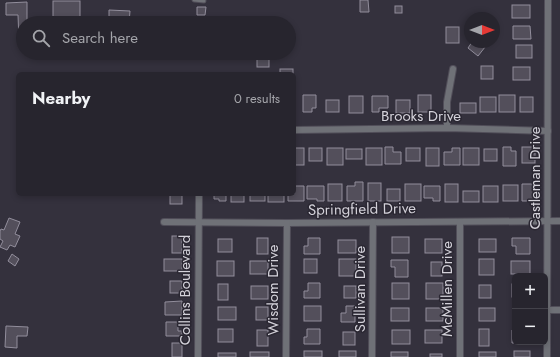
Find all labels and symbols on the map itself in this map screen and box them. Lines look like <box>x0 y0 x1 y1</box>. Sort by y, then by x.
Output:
north arrow <box>464 12 500 48</box>
street label: Brooks Drive <box>381 105 461 127</box>
street label: Castleman Drive <box>524 126 546 229</box>
street label: Springfield Drive <box>308 197 416 221</box>
street label: Collins Boulevard <box>174 235 196 345</box>
street label: McMillen Drive <box>436 241 458 337</box>
street label: Wisdom Drive <box>262 244 284 336</box>
street label: Sullivan Drive <box>349 246 371 332</box>

